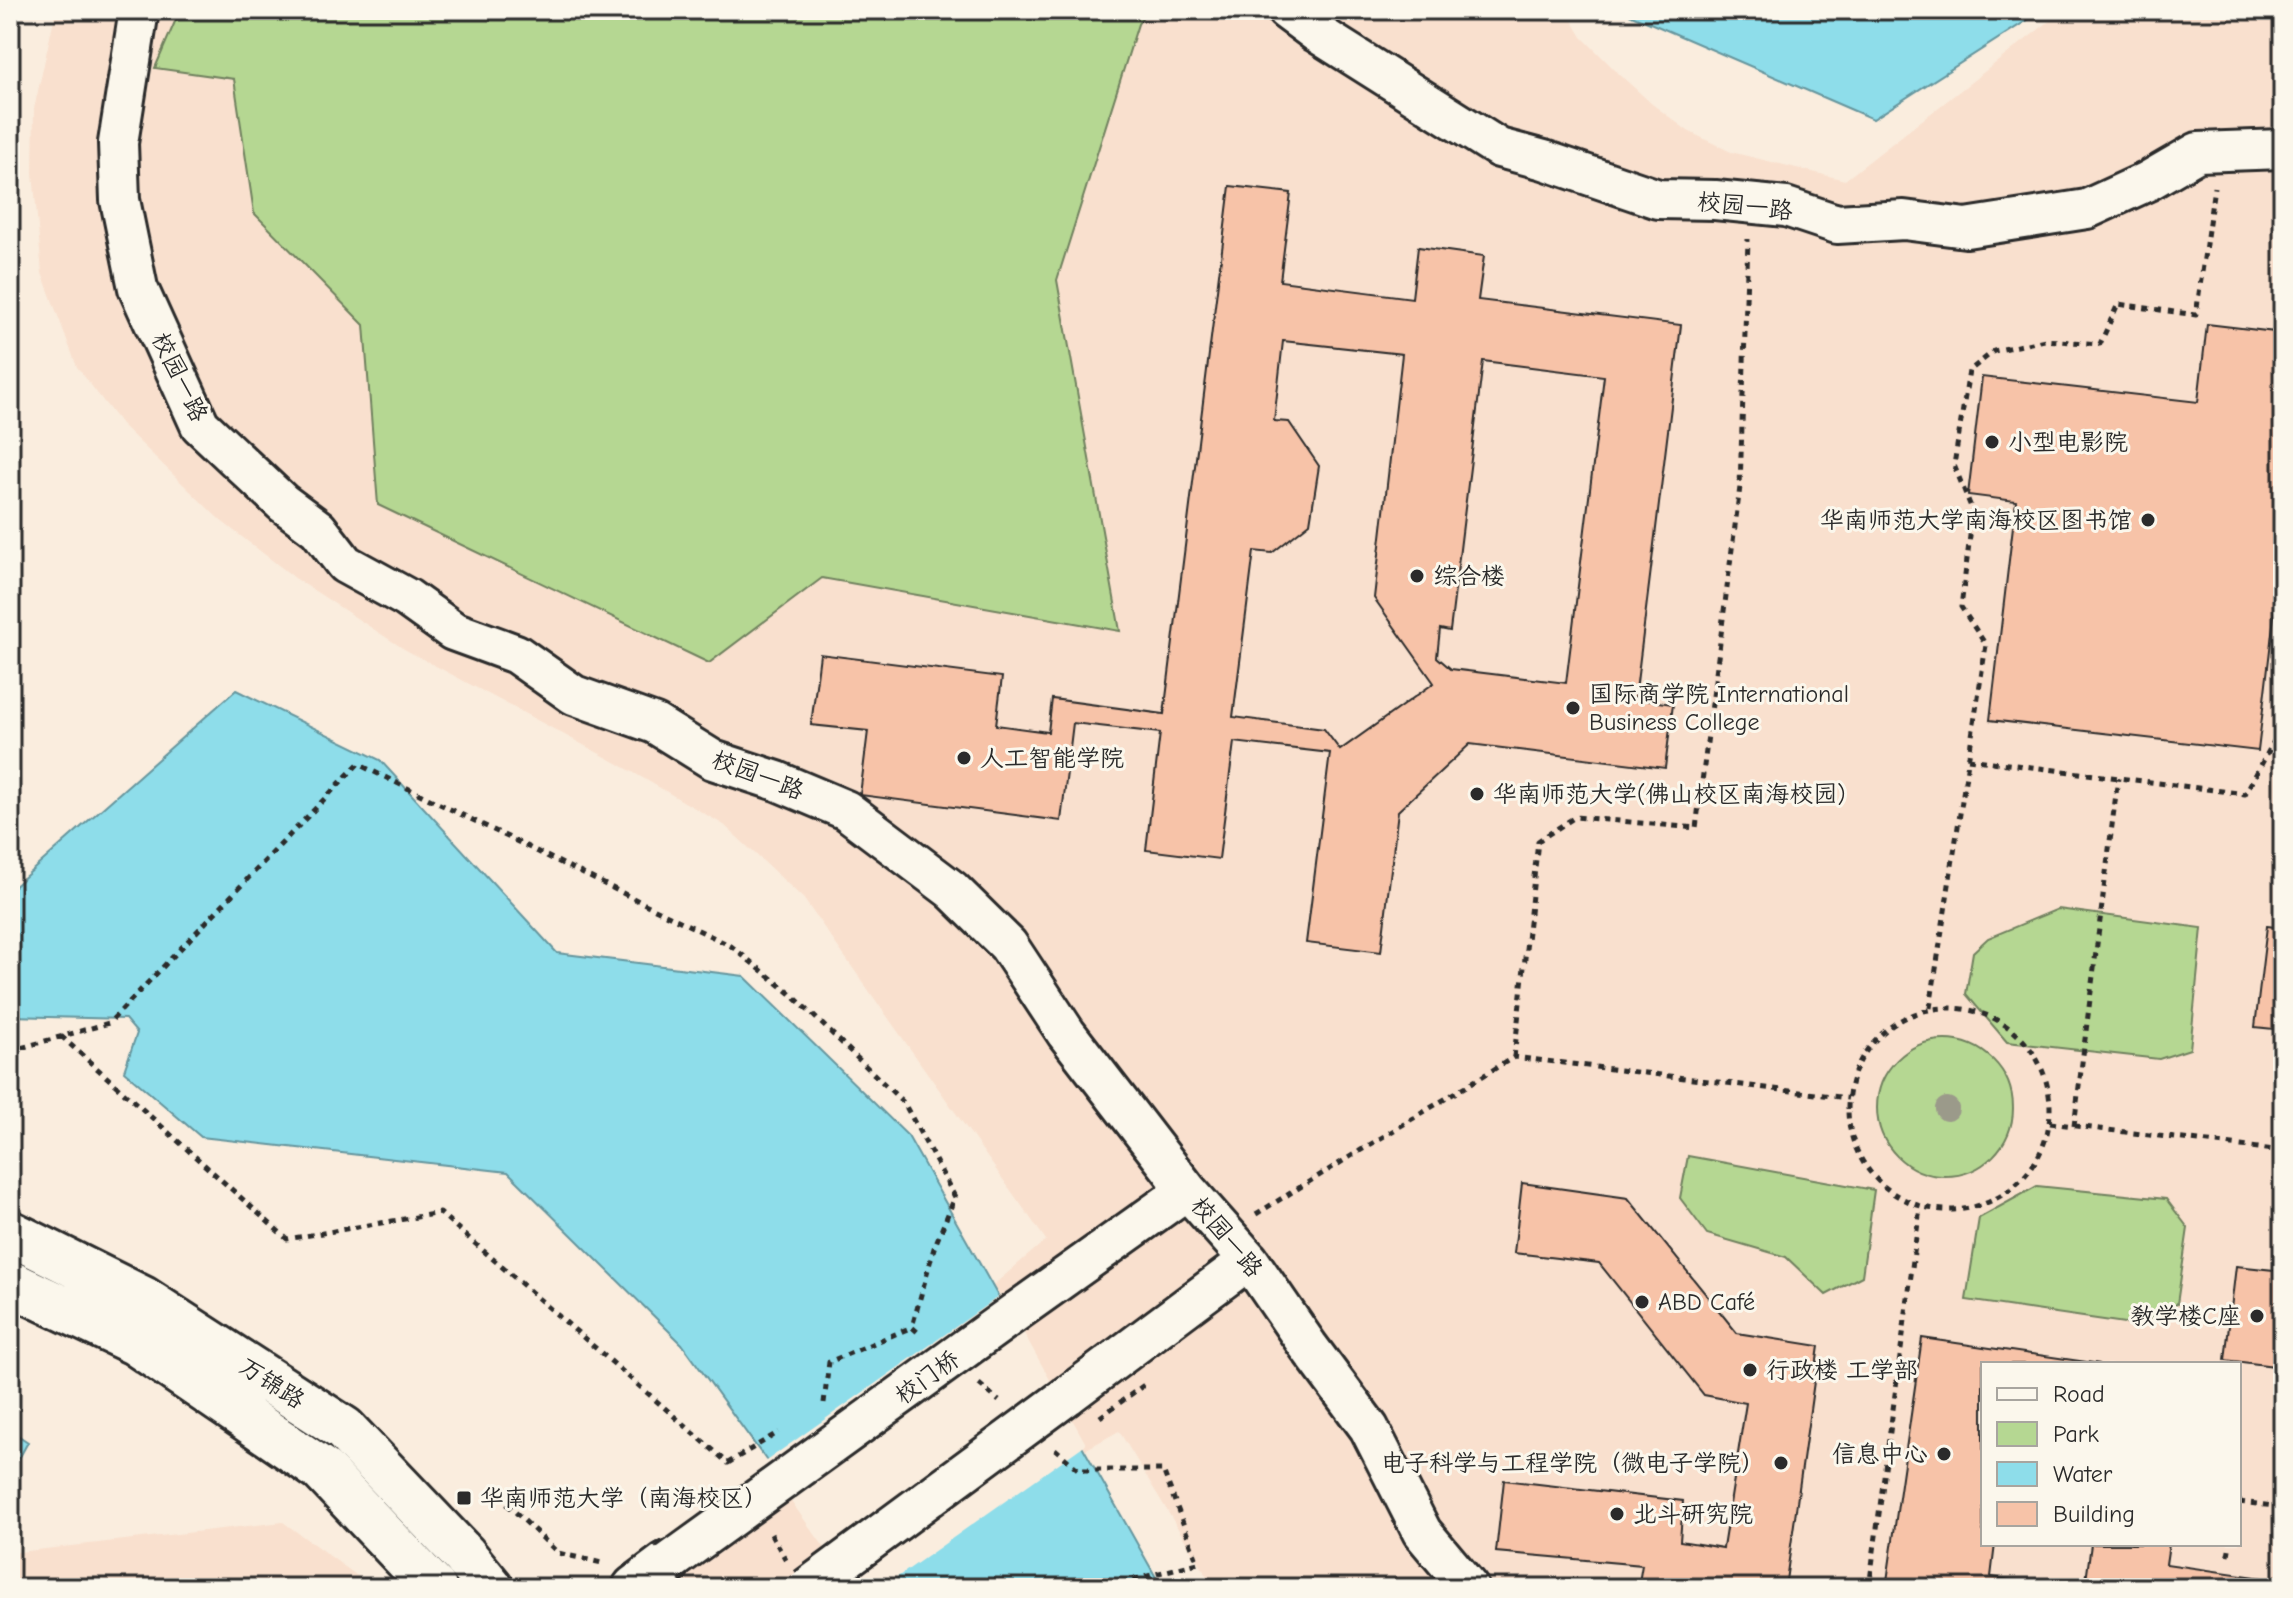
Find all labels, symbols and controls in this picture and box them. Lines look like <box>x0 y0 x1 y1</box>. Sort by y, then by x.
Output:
street label: 校园一路 <box>1696 187 1794 225</box>
street label: 校园一路 <box>146 328 214 426</box>
place label: 小型电影院 <box>2008 428 2128 456</box>
marker: 小型电影院 <box>1983 433 2001 451</box>
place label: 华南师范大学南海校区图书馆 <box>1820 506 2132 534</box>
marker: 华南师范大学南海校区图书馆 <box>2139 511 2157 529</box>
place label: 综合楼 <box>1433 562 1505 590</box>
marker: 综合楼 <box>1408 567 1426 585</box>
place label: 国际商学院 International Business College <box>1589 680 1849 736</box>
marker: 国际商学院 International Business College <box>1564 699 1582 717</box>
place label: 人工智能学院 <box>980 744 1124 772</box>
street label: 校园一路 <box>708 745 808 805</box>
marker: 人工智能学院 <box>955 749 973 767</box>
place label: 华南师范大学(佛山校区南海校园) <box>1493 780 1846 808</box>
marker: 华南师范大学(佛山校区南海校园) <box>1468 785 1486 803</box>
street label: 校园一路 <box>1185 1191 1269 1283</box>
place label: ABD Café <box>1658 1288 1755 1316</box>
marker: ABD Café <box>1633 1293 1651 1311</box>
place label: 教学楼C座 <box>2130 1302 2241 1330</box>
marker: 教学楼C座 <box>2248 1307 2266 1325</box>
street label: 校门桥 <box>890 1345 964 1409</box>
street label: 万锦路 <box>234 1352 310 1414</box>
place label: 行政楼 工学部 <box>1766 1356 1918 1384</box>
marker: 行政楼 工学部 <box>1741 1361 1759 1379</box>
legend <box>1981 1362 2241 1546</box>
text: Road <box>2053 1380 2105 1408</box>
text: Park <box>2053 1420 2099 1448</box>
place label: 信息中心 <box>1832 1440 1928 1468</box>
marker: 信息中心 <box>1935 1445 1953 1463</box>
place label: 电子科学与工程学院（微电子学院） <box>1381 1449 1765 1477</box>
marker: 电子科学与工程学院（微电子学院） <box>1772 1454 1790 1472</box>
text: Water <box>2053 1460 2113 1488</box>
place label: 华南师范大学（南海校区） <box>480 1484 768 1512</box>
marker: 华南师范大学（南海校区） <box>455 1489 473 1507</box>
place label: 北斗研究院 <box>1633 1500 1753 1528</box>
text: Building <box>2053 1500 2135 1528</box>
marker: 北斗研究院 <box>1608 1505 1626 1523</box>

